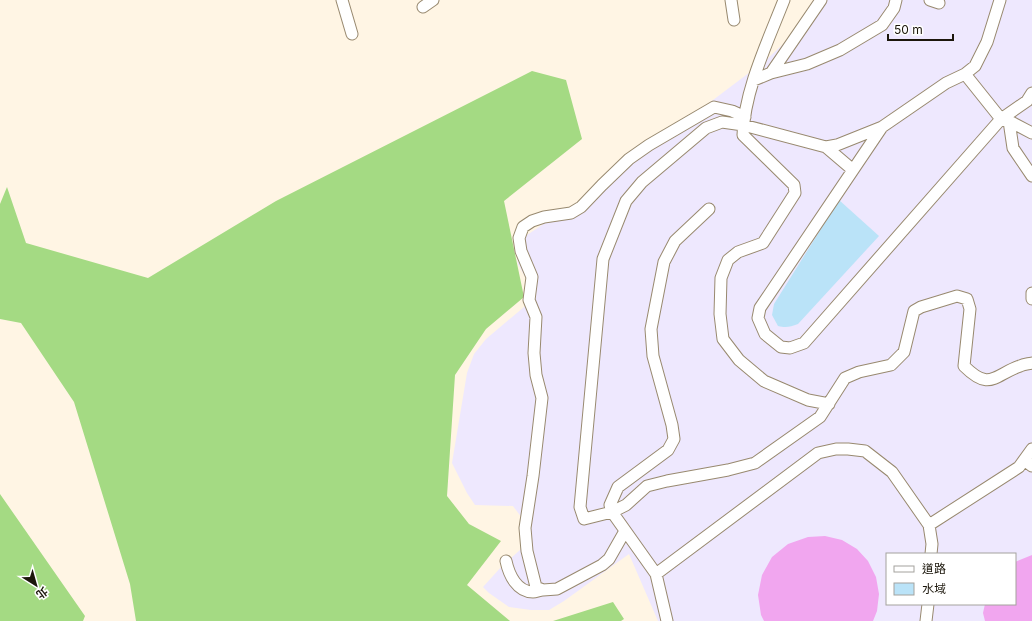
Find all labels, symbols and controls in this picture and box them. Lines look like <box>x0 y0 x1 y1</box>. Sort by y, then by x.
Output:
scale bar <box>888 16 953 42</box>
text: 50 m <box>894 22 923 37</box>
legend <box>886 553 1016 605</box>
text: 道路 <box>922 561 946 576</box>
north arrow <box>16 565 56 605</box>
text: 水域 <box>922 581 946 596</box>
text: 北 <box>33 584 51 602</box>

